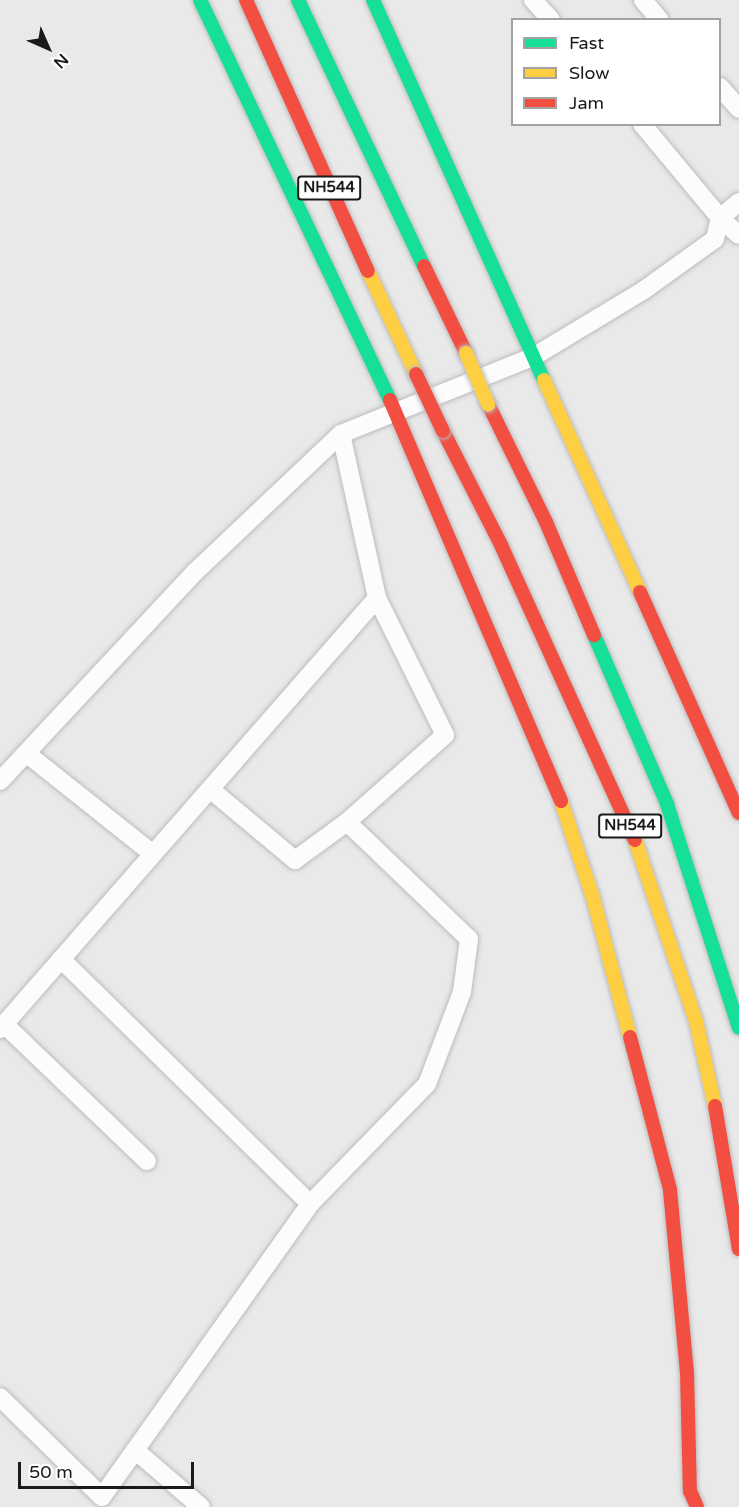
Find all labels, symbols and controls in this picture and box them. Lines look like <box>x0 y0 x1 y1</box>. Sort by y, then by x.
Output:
north arrow <box>18 18 78 78</box>
legend <box>511 18 721 126</box>
text: Fast <box>569 32 604 54</box>
text: N <box>49 49 72 72</box>
text: Slow <box>569 62 610 84</box>
text: Jam <box>569 92 604 114</box>
road number: NH544 <box>296 176 362 200</box>
road number: NH544 <box>597 814 663 838</box>
scale bar <box>21 1450 196 1488</box>
text: 50 m <box>29 1461 73 1483</box>

